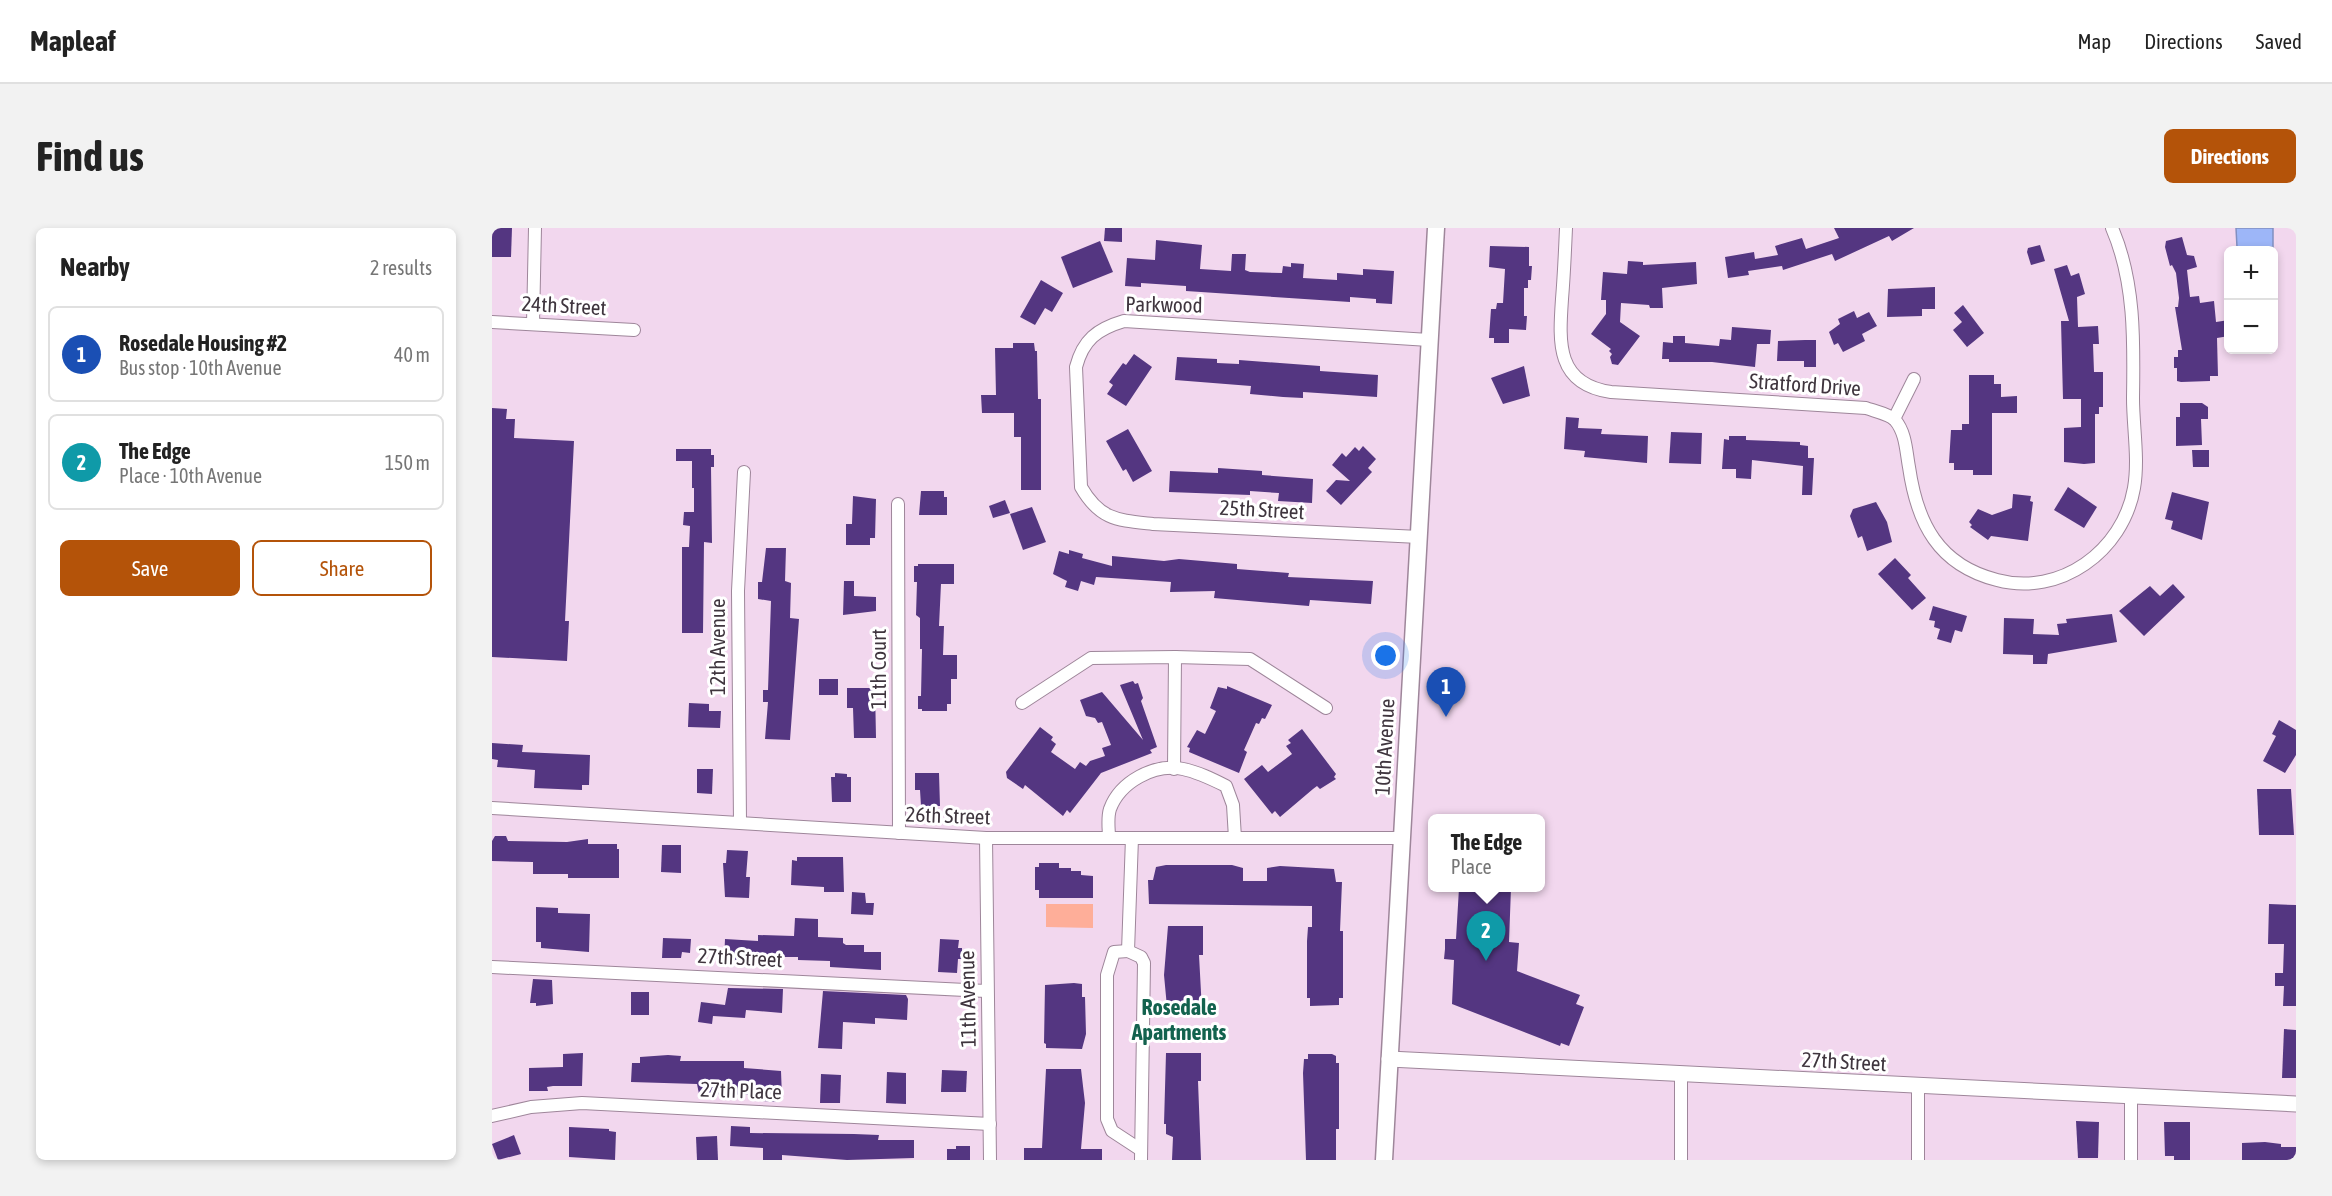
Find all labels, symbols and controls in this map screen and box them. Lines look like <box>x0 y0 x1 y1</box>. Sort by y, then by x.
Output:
text: Mapleaf <box>30 25 116 57</box>
text: Map <box>2077 29 2111 53</box>
text: Directions <box>2144 29 2223 53</box>
text: Saved <box>2256 29 2302 53</box>
button: Directions <box>2164 129 2296 183</box>
text: Find us <box>36 132 144 180</box>
map controls <box>2224 246 2278 354</box>
button: + <box>2224 246 2278 300</box>
text: Nearby <box>60 252 130 282</box>
text: 2 results <box>370 256 432 279</box>
street label: 24th Street <box>521 291 607 319</box>
street label: Parkwood <box>1125 291 1203 317</box>
button: − <box>2224 300 2278 354</box>
text: Rosedale Housing #2 <box>119 330 287 356</box>
text: 1 <box>77 343 86 366</box>
text: 40 m <box>394 343 430 366</box>
text: Bus stop · 10th Avenue <box>119 356 282 379</box>
street label: Stratford Drive <box>1748 368 1862 400</box>
text: The Edge <box>119 438 191 464</box>
text: 2 <box>77 451 86 474</box>
text: 150 m <box>385 451 430 474</box>
text: Place · 10th Avenue <box>119 464 262 487</box>
street label: 25th Street <box>1219 495 1305 523</box>
button: Save <box>60 540 240 596</box>
button: Share <box>252 540 432 596</box>
street label: 12th Avenue <box>705 599 729 695</box>
street label: 11th Court <box>866 629 890 709</box>
your location <box>1371 641 1400 670</box>
pin: 1 <box>1426 668 1466 717</box>
street label: 10th Avenue <box>1369 698 1399 796</box>
street label: 26th Street <box>905 802 991 828</box>
popup <box>1428 814 1545 892</box>
text: The Edge <box>1451 829 1522 855</box>
text: Place <box>1451 855 1492 878</box>
pin: 2 <box>1466 912 1506 961</box>
street label: 27th Street <box>697 943 783 971</box>
street label: 11th Avenue <box>954 950 980 1048</box>
district label: Rosedale Apartments <box>1131 994 1227 1045</box>
street label: 27th Street <box>1801 1047 1887 1075</box>
street label: 27th Place <box>700 1077 782 1103</box>

